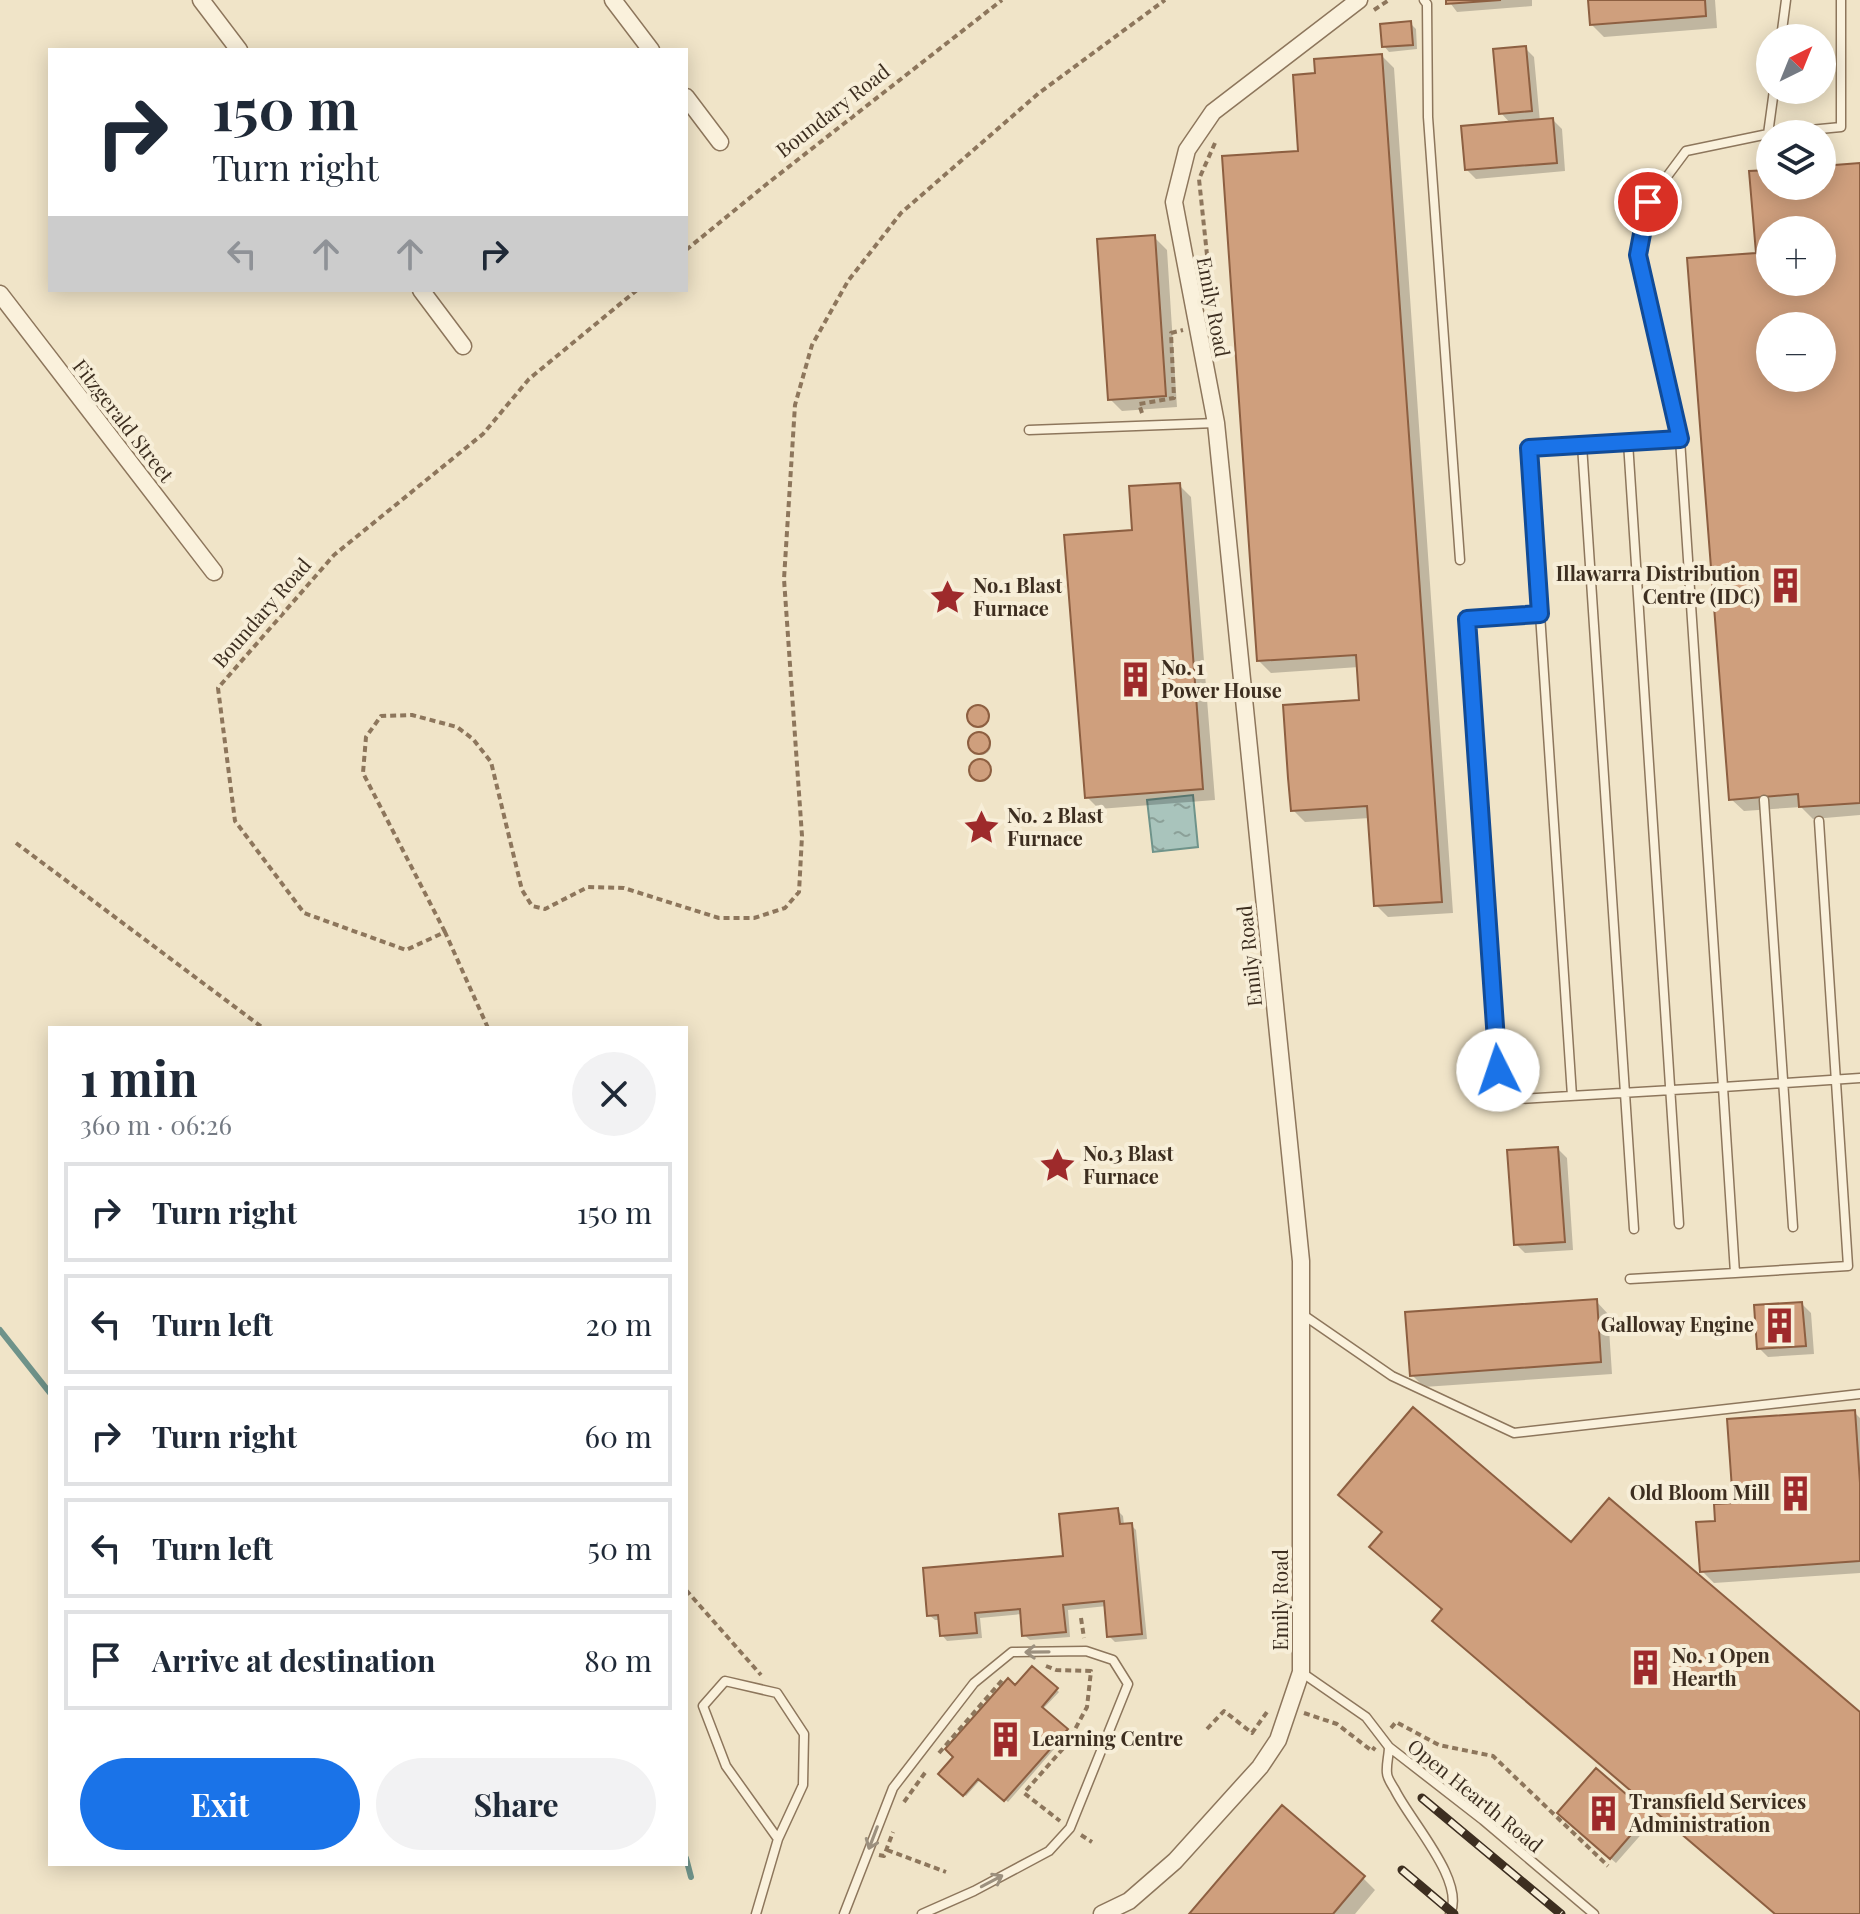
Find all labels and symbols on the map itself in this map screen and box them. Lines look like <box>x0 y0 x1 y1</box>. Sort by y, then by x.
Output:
north arrow <box>1756 24 1836 104</box>
street label: Boundary Road <box>770 57 895 163</box>
pin <box>1614 168 1682 236</box>
street label: Emily Road <box>1192 254 1237 360</box>
street label: Fitzgerald Street <box>68 353 181 488</box>
street label: Boundary Road <box>206 551 316 673</box>
place label: Illawarra Distribution Centre (IDC) <box>1556 559 1761 609</box>
building icon: Illawarra Distribution Centre (IDC) <box>1767 567 1805 605</box>
place label: No.1 Blast Furnace <box>973 571 1063 621</box>
place icon: No.1 Blast Furnace <box>928 578 966 616</box>
place label: No. 1 Power House <box>1161 653 1282 703</box>
building icon: No. 1 Power House <box>1116 661 1154 699</box>
place label: No. 2 Blast Furnace <box>1007 801 1104 851</box>
place icon: No. 2 Blast Furnace <box>962 809 1000 847</box>
street label: Emily Road <box>1230 904 1267 1008</box>
position arrow <box>1456 1028 1540 1112</box>
place label: No.3 Blast Furnace <box>1083 1139 1175 1189</box>
place icon: No.3 Blast Furnace <box>1038 1146 1076 1184</box>
building icon: Galloway Engine <box>1761 1306 1799 1344</box>
place label: Galloway Engine <box>1601 1310 1754 1337</box>
building icon: Old Bloom Mill <box>1777 1474 1815 1512</box>
place label: Old Bloom Mill <box>1630 1478 1770 1505</box>
street label: Emily Road <box>1266 1549 1293 1651</box>
place label: No. 1 Open Hearth <box>1672 1641 1771 1691</box>
one-way arrow <box>1024 1644 1051 1660</box>
building icon: No. 1 Open Hearth <box>1627 1648 1665 1686</box>
building icon: Learning Centre <box>987 1720 1025 1758</box>
place label: Learning Centre <box>1032 1724 1183 1751</box>
street label: Open Hearth Road <box>1403 1732 1549 1858</box>
place label: Transfield Services Administration <box>1628 1787 1806 1837</box>
building icon: Transfield Services Administration <box>1584 1795 1622 1833</box>
one-way arrow <box>865 1825 879 1850</box>
one-way arrow <box>980 1873 1004 1889</box>

